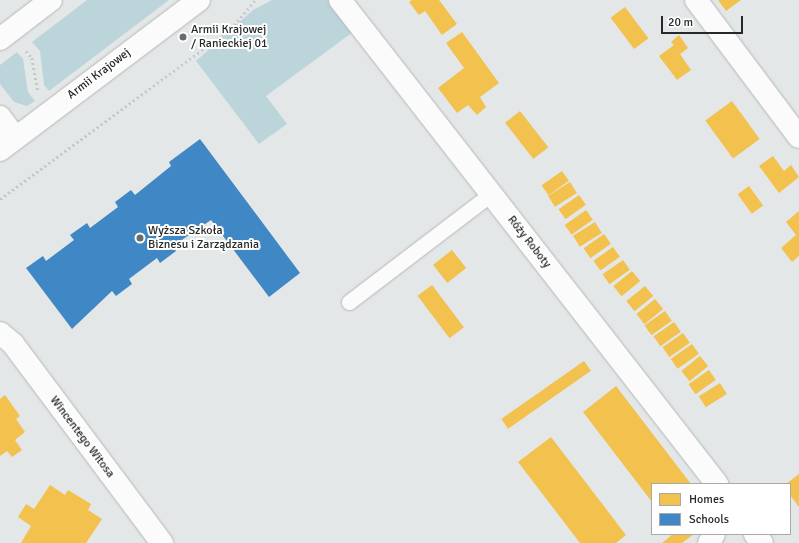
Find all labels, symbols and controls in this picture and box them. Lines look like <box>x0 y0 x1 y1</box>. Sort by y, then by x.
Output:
scale bar <box>663 8 745 34</box>
text: 20 m <box>668 15 693 30</box>
place label: Armii Krajowej / Ranieckiej 01 <box>191 23 268 51</box>
marker: Armii Krajowej / Ranieckiej 01 <box>178 32 188 42</box>
street label: Armii Krajowej <box>65 46 133 102</box>
street label: Róży Roboty <box>504 213 554 271</box>
place label: Wyższa Szkoła Biznesu i Zarządzania <box>148 224 259 252</box>
marker: Wyższa Szkoła Biznesu i Zarządzania <box>135 233 145 243</box>
street label: Wincentego Witosa <box>47 393 117 481</box>
legend <box>651 483 791 535</box>
text: Homes <box>689 492 724 507</box>
text: Schools <box>689 512 729 527</box>

